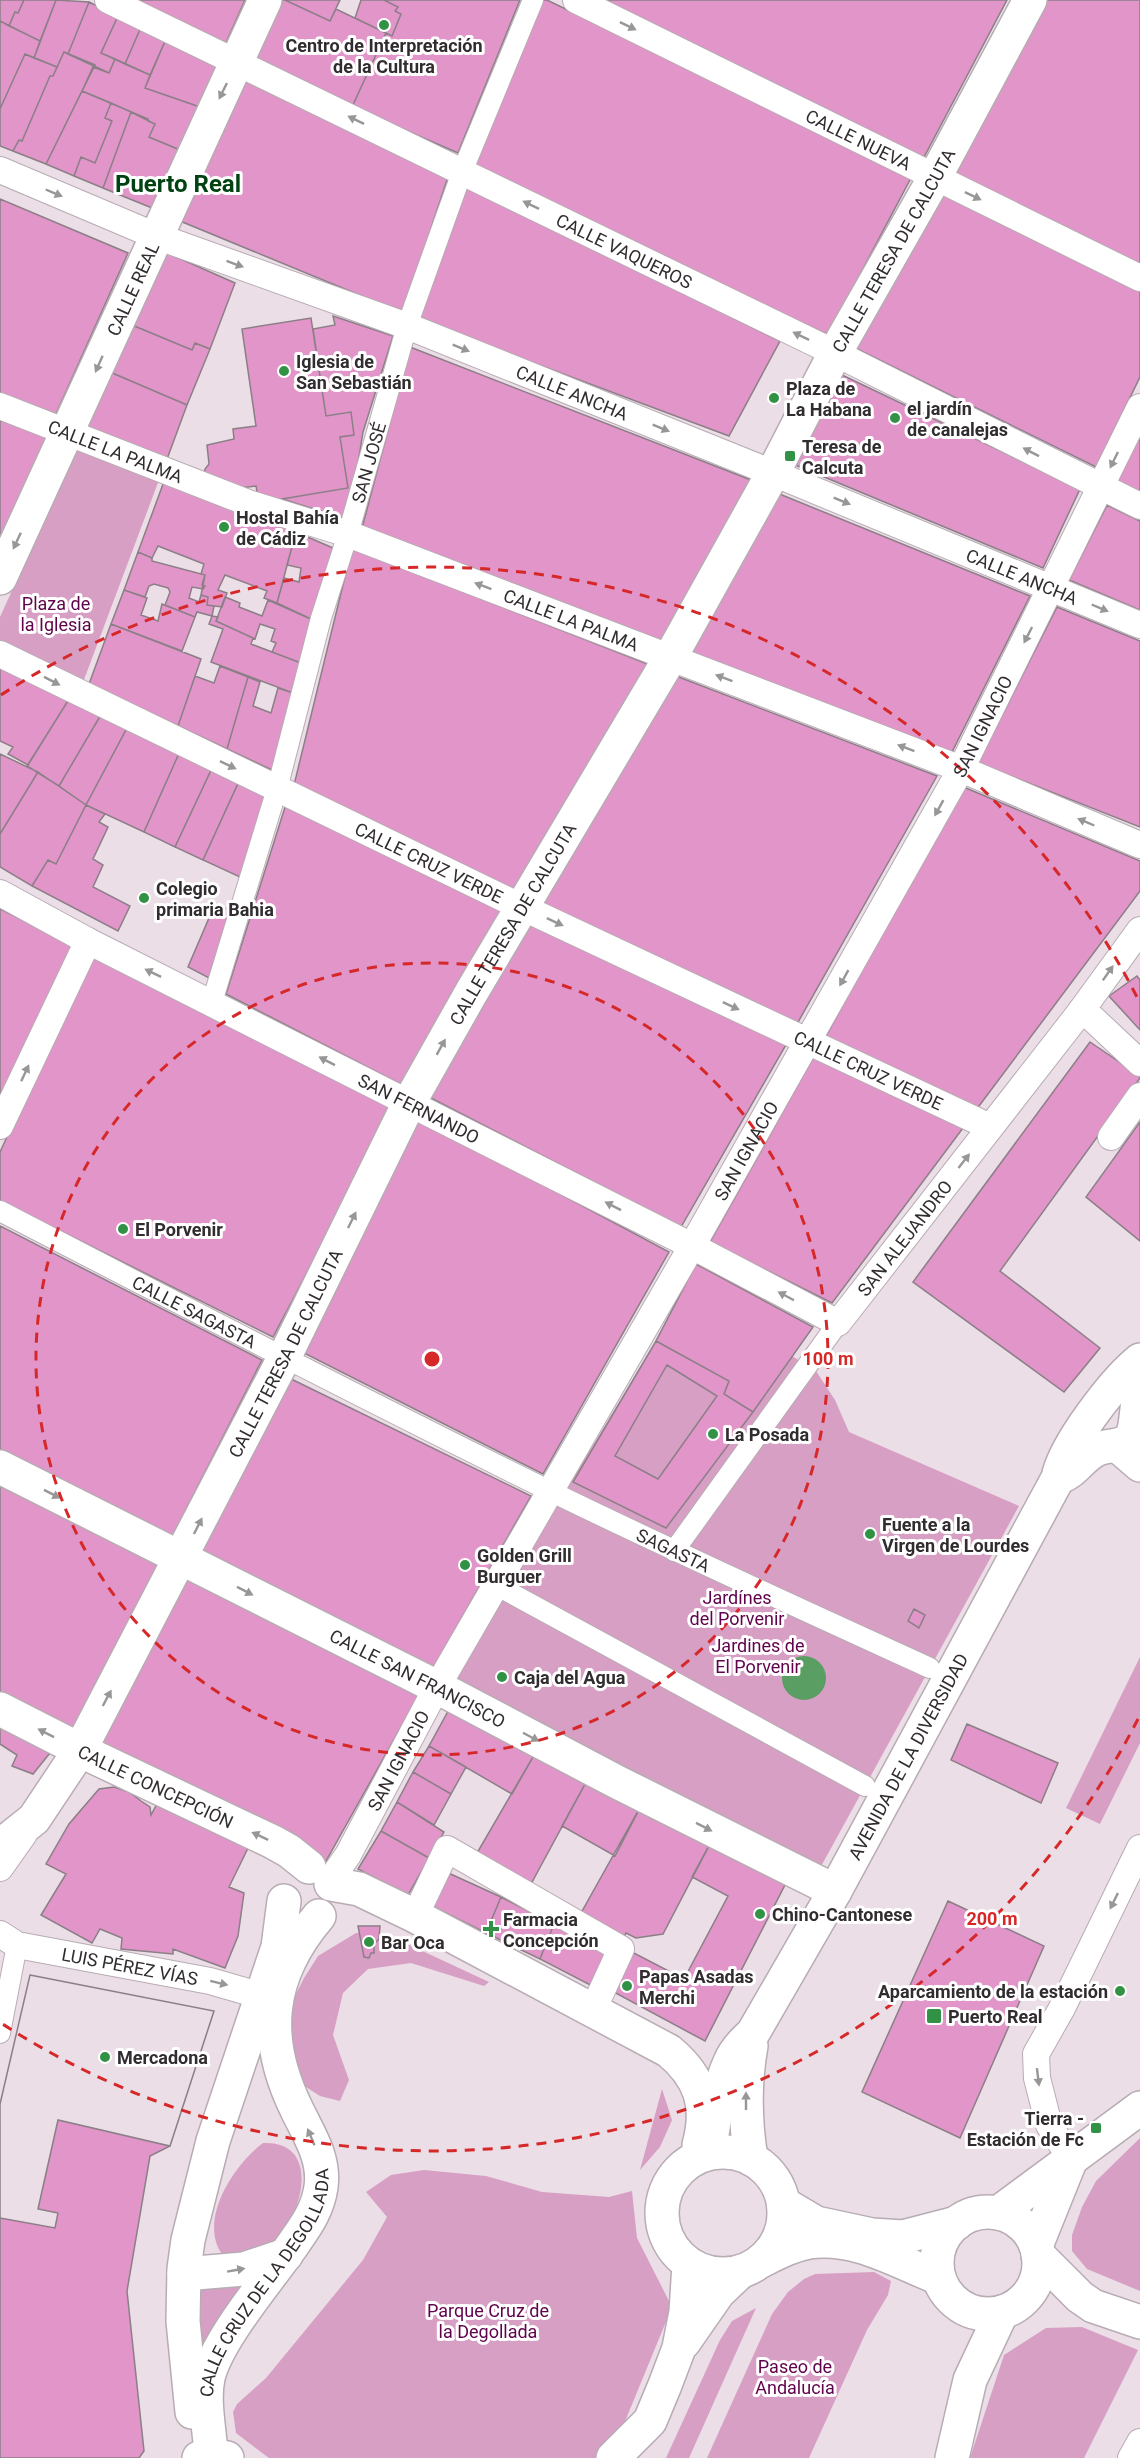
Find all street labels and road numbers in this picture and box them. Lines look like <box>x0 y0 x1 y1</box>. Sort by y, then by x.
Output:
street label: CALLE NUEVA <box>802 104 915 174</box>
street label: CALLE TERESA DE CALCUTA <box>827 145 959 356</box>
street label: CALLE VAQUEROS <box>553 209 696 293</box>
street label: CALLE REAL <box>102 239 163 339</box>
street label: CALLE ANCHA <box>513 360 631 424</box>
street label: CALLE LA PALMA <box>45 415 186 487</box>
street label: SAN JOSÉ <box>347 420 390 505</box>
street label: CALLE ANCHA <box>963 544 1081 609</box>
street label: CALLE LA PALMA <box>501 584 642 655</box>
street label: SAN IGNACIO <box>948 672 1016 781</box>
street label: CALLE CRUZ VERDE <box>352 817 507 907</box>
street label: CALLE TERESA DE CALCUTA <box>445 819 580 1029</box>
street label: CALLE CRUZ VERDE <box>791 1026 946 1114</box>
street label: SAN FERNANDO <box>355 1069 483 1147</box>
street label: SAN IGNACIO <box>709 1097 782 1204</box>
street label: SAN ALEJANDRO <box>853 1176 956 1300</box>
street label: CALLE TERESA DE CALCUTA <box>224 1245 346 1461</box>
street label: CALLE SAGASTA <box>129 1271 260 1352</box>
street label: SAGASTA <box>633 1524 714 1576</box>
street label: CALLE SAN FRANCISCO <box>326 1624 509 1732</box>
street label: AVENIDA DE LA DIVERSIDAD <box>844 1650 972 1863</box>
street label: SAN IGNACIO <box>363 1707 433 1814</box>
street label: CALLE CONCEPCIÓN <box>75 1740 237 1832</box>
street label: LUIS PÉREZ VÍAS <box>60 1943 200 1989</box>
street label: CALLE CRUZ DE LA DEGOLLADA <box>196 2167 332 2397</box>

